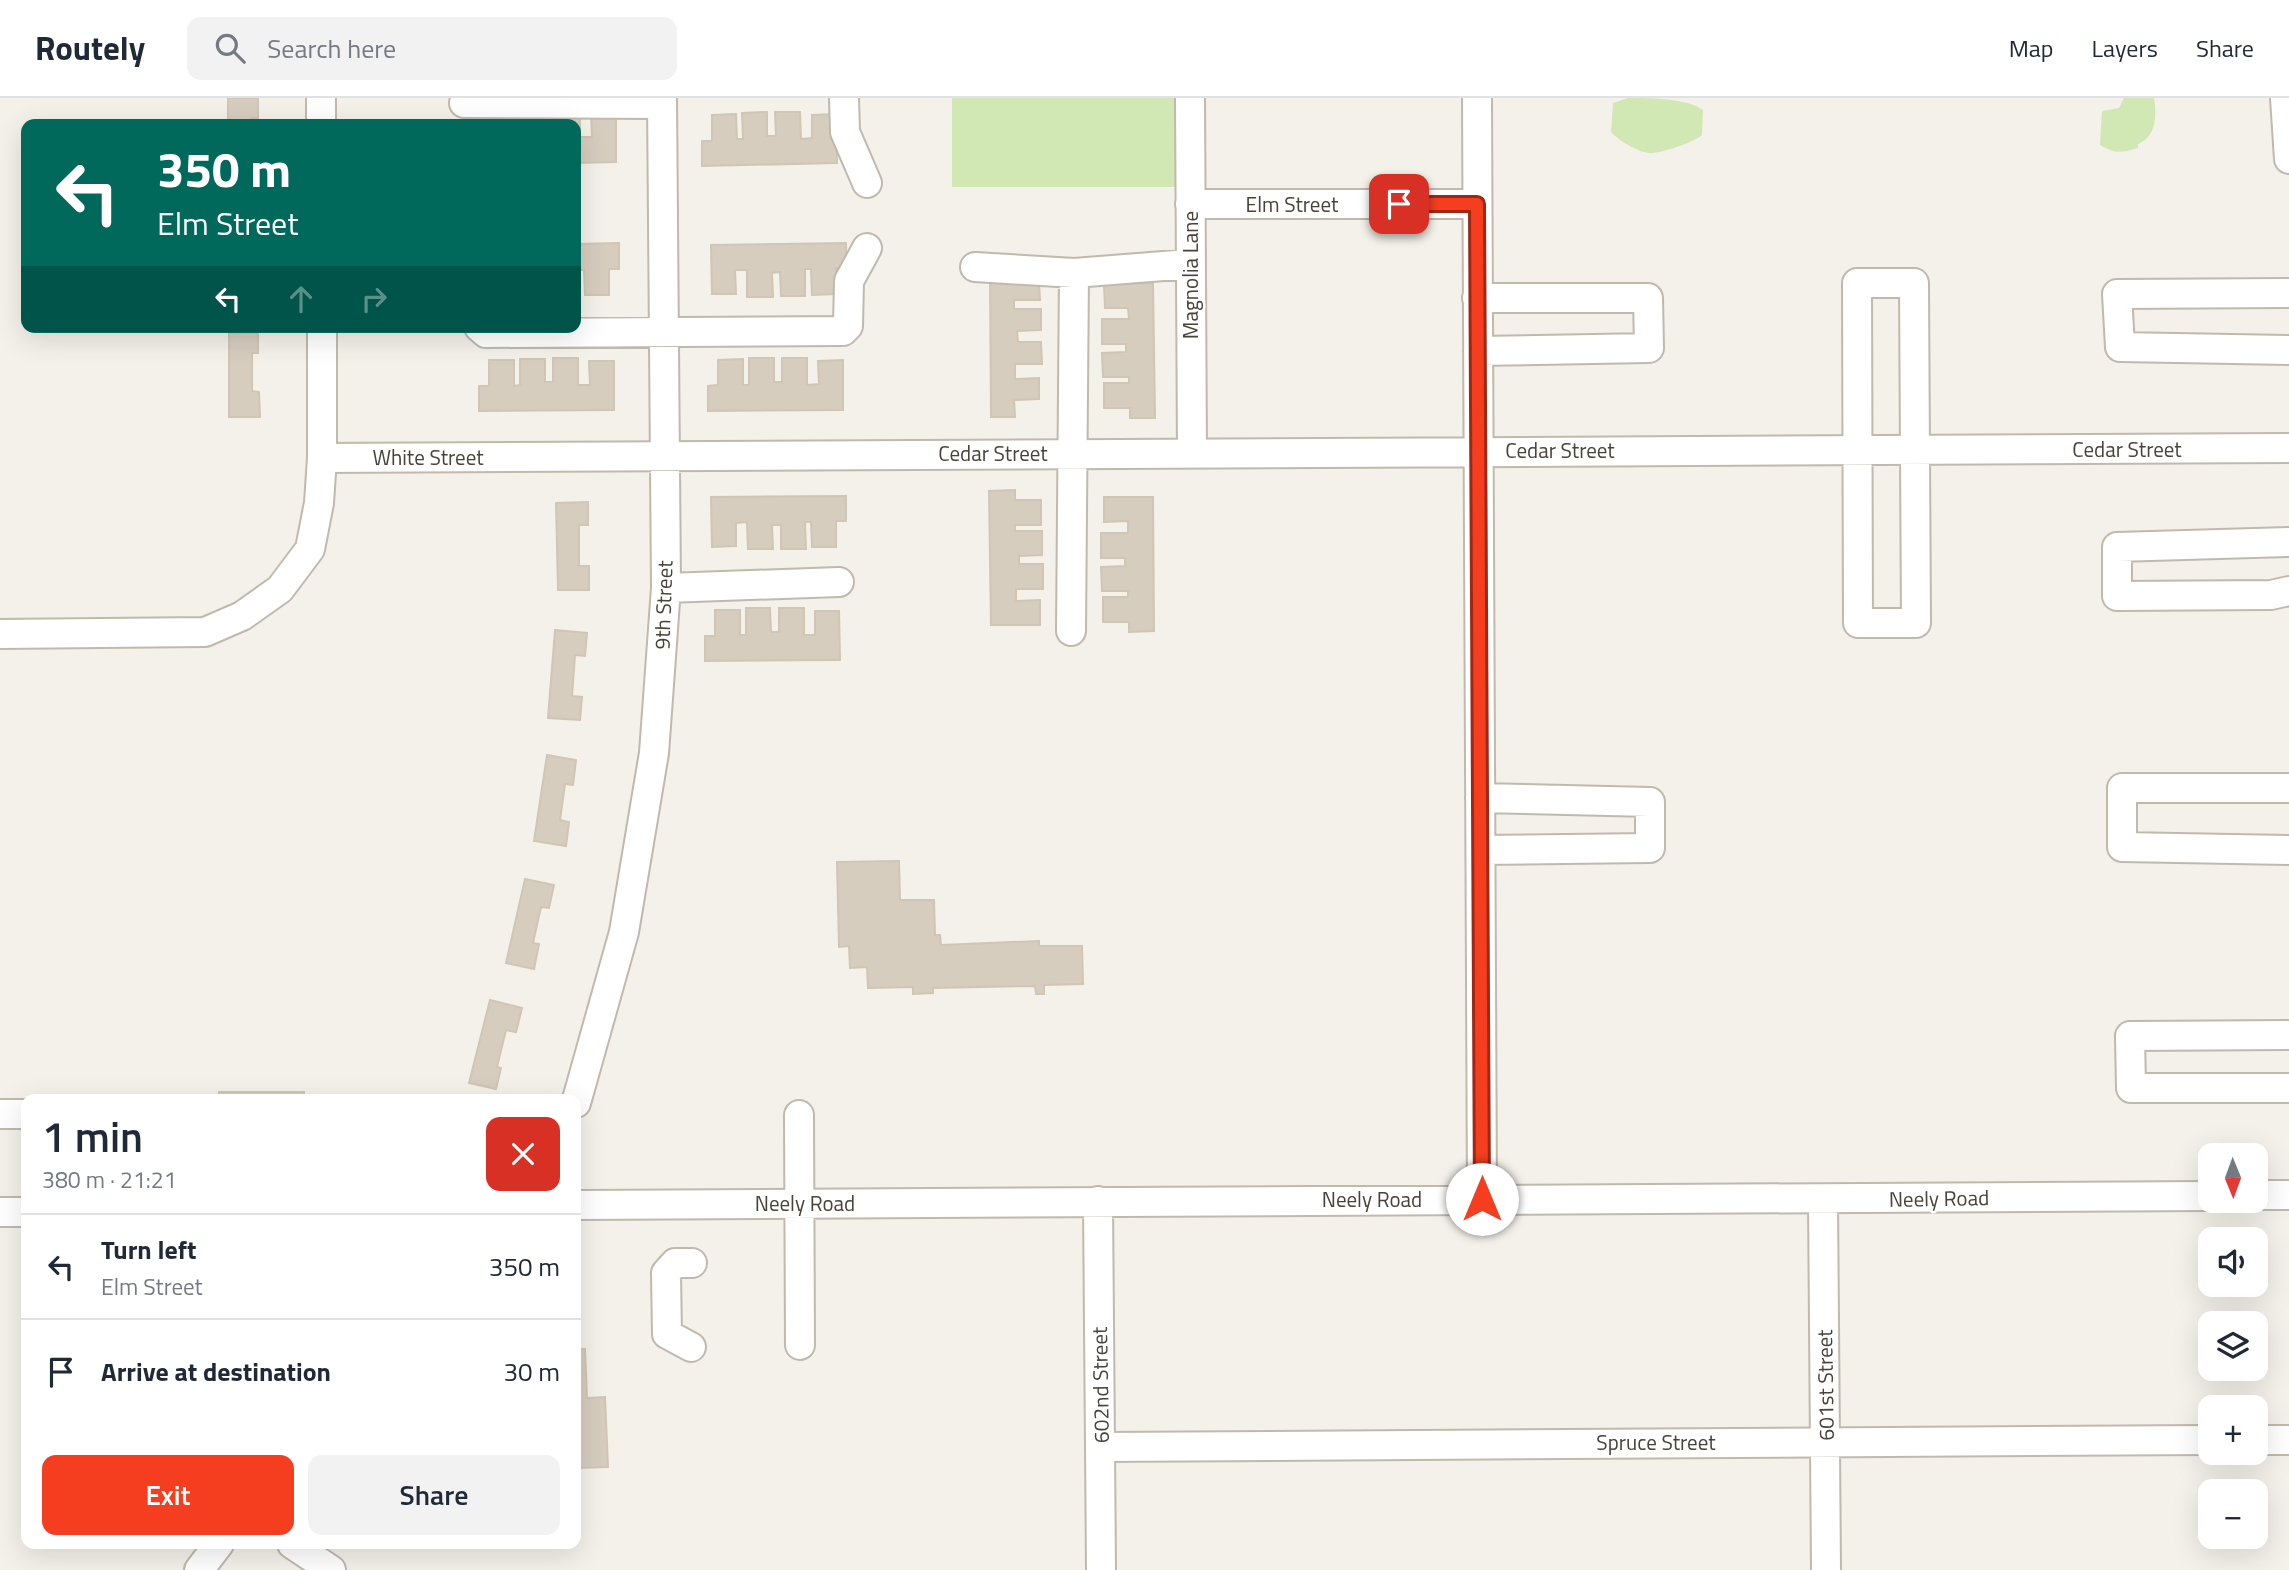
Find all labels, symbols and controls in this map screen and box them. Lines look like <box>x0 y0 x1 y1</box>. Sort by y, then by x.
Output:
search box <box>187 17 677 80</box>
text: Routely <box>35 23 145 73</box>
icon: search <box>211 29 249 67</box>
text: Search here <box>267 29 396 68</box>
text: Map <box>2009 30 2054 66</box>
text: Layers <box>2092 30 2158 66</box>
text: Share <box>2196 30 2254 66</box>
text: 350 m <box>157 131 291 206</box>
icon: left <box>42 147 133 238</box>
pin <box>1369 174 1429 234</box>
icon: arrive <box>1380 185 1418 223</box>
street label: Elm Street <box>1246 188 1339 220</box>
text: Elm Street <box>157 199 298 247</box>
street label: Magnolia Lane <box>1174 211 1206 339</box>
icon: left <box>209 280 247 318</box>
icon: ahead <box>282 280 320 318</box>
icon: right <box>355 280 393 318</box>
street label: Cedar Street <box>2072 433 2182 465</box>
street label: Cedar Street <box>1505 434 1615 466</box>
street label: Cedar Street <box>938 437 1048 469</box>
street label: White Street <box>372 441 484 473</box>
street label: 9th Street <box>645 559 681 650</box>
text: 1 min <box>42 1104 143 1168</box>
button: close <box>486 1117 560 1191</box>
north arrow <box>2198 1143 2268 1213</box>
map controls <box>2198 1143 2268 1549</box>
text: 380 m · 21:21 <box>42 1162 177 1197</box>
position arrow <box>1445 1162 1519 1236</box>
street label: Neely Road <box>1889 1181 1989 1215</box>
street label: Neely Road <box>1322 1183 1422 1215</box>
street label: Neely Road <box>755 1187 855 1219</box>
button: sound <box>2198 1227 2268 1297</box>
text: Turn left <box>101 1230 196 1269</box>
text: 350 m <box>489 1247 560 1286</box>
icon: left <box>42 1248 80 1286</box>
text: Elm Street <box>101 1269 203 1304</box>
button: layers <box>2198 1311 2268 1381</box>
street label: 602nd Street <box>1083 1326 1117 1443</box>
street label: 601st Street <box>1808 1329 1842 1441</box>
text: Arrive at destination <box>101 1352 331 1391</box>
text: 30 m <box>503 1352 560 1391</box>
icon: arrive <box>42 1353 80 1391</box>
button: + <box>2198 1395 2268 1465</box>
street label: Spruce Street <box>1596 1426 1716 1458</box>
button: Exit <box>42 1455 294 1535</box>
button: Share <box>308 1455 560 1535</box>
button: − <box>2198 1479 2268 1549</box>

